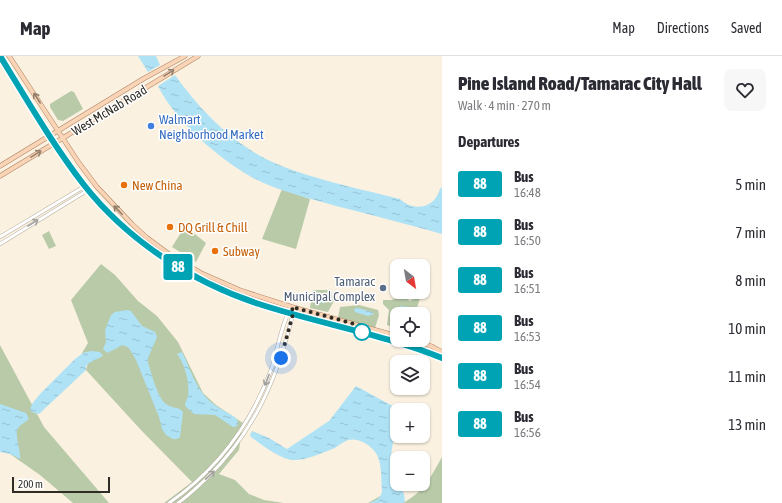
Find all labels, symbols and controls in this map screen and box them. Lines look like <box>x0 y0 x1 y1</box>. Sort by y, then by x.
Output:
text: Map <box>20 17 51 39</box>
text: Map <box>612 20 635 36</box>
text: Directions <box>657 20 709 36</box>
text: Saved <box>731 20 762 36</box>
one-way arrow <box>163 69 175 77</box>
button: heart <box>724 69 766 111</box>
text: Pine Island Road/Tamarac City Hall <box>458 72 702 94</box>
street label: West McNab Road <box>69 82 150 139</box>
one-way arrow <box>32 92 41 103</box>
text: Walk · 4 min · 270 m <box>458 98 551 113</box>
place label: Walmart Neighborhood Market <box>159 112 264 142</box>
marker: Walmart Neighborhood Market <box>146 121 156 131</box>
text: Departures <box>458 133 520 150</box>
one-way arrow <box>30 150 41 158</box>
text: Bus <box>514 168 534 185</box>
text: 88 <box>473 176 487 192</box>
text: 5 min <box>735 176 766 193</box>
place label: New China <box>132 178 182 193</box>
marker: New China <box>119 180 129 190</box>
text: 16:48 <box>514 185 541 200</box>
one-way arrow <box>113 205 123 215</box>
text: Bus <box>514 216 534 233</box>
one-way arrow <box>27 219 39 227</box>
place label: DQ Grill & Chill <box>178 220 248 235</box>
marker: DQ Grill & Chill <box>165 222 175 232</box>
text: 88 <box>473 224 487 240</box>
text: 7 min <box>735 224 766 241</box>
text: 16:50 <box>514 233 541 248</box>
place label: Subway <box>223 244 260 259</box>
marker: Subway <box>210 246 220 256</box>
line badge: 88 <box>160 254 196 280</box>
text: 88 <box>171 259 185 275</box>
north arrow <box>390 259 430 299</box>
map controls <box>390 259 430 491</box>
text: Bus <box>514 264 534 281</box>
text: 88 <box>473 272 487 288</box>
text: 8 min <box>735 272 766 289</box>
place label: Tamarac Municipal Complex <box>284 274 376 304</box>
text: 16:51 <box>514 281 541 296</box>
marker: Tamarac Municipal Complex <box>378 283 388 293</box>
button: locate <box>390 307 430 347</box>
text: Bus <box>514 312 534 329</box>
text: 88 <box>473 320 487 336</box>
text: 10 min <box>728 320 766 337</box>
unlabelled marker <box>353 323 371 341</box>
text: 16:53 <box>514 329 541 344</box>
your location <box>271 348 291 368</box>
button: layers <box>390 355 430 395</box>
text: Bus <box>514 360 534 377</box>
text: 88 <box>473 368 487 384</box>
text: 11 min <box>728 368 766 385</box>
one-way arrow <box>262 374 270 386</box>
text: 16:54 <box>514 377 541 392</box>
button: + <box>390 403 430 443</box>
text: Bus <box>514 408 534 425</box>
text: 88 <box>473 416 487 432</box>
text: 13 min <box>728 416 766 433</box>
text: 16:56 <box>514 425 541 440</box>
button: − <box>390 451 430 491</box>
one-way arrow <box>205 470 215 480</box>
scale bar <box>12 475 110 494</box>
text: 200 m <box>18 478 43 490</box>

